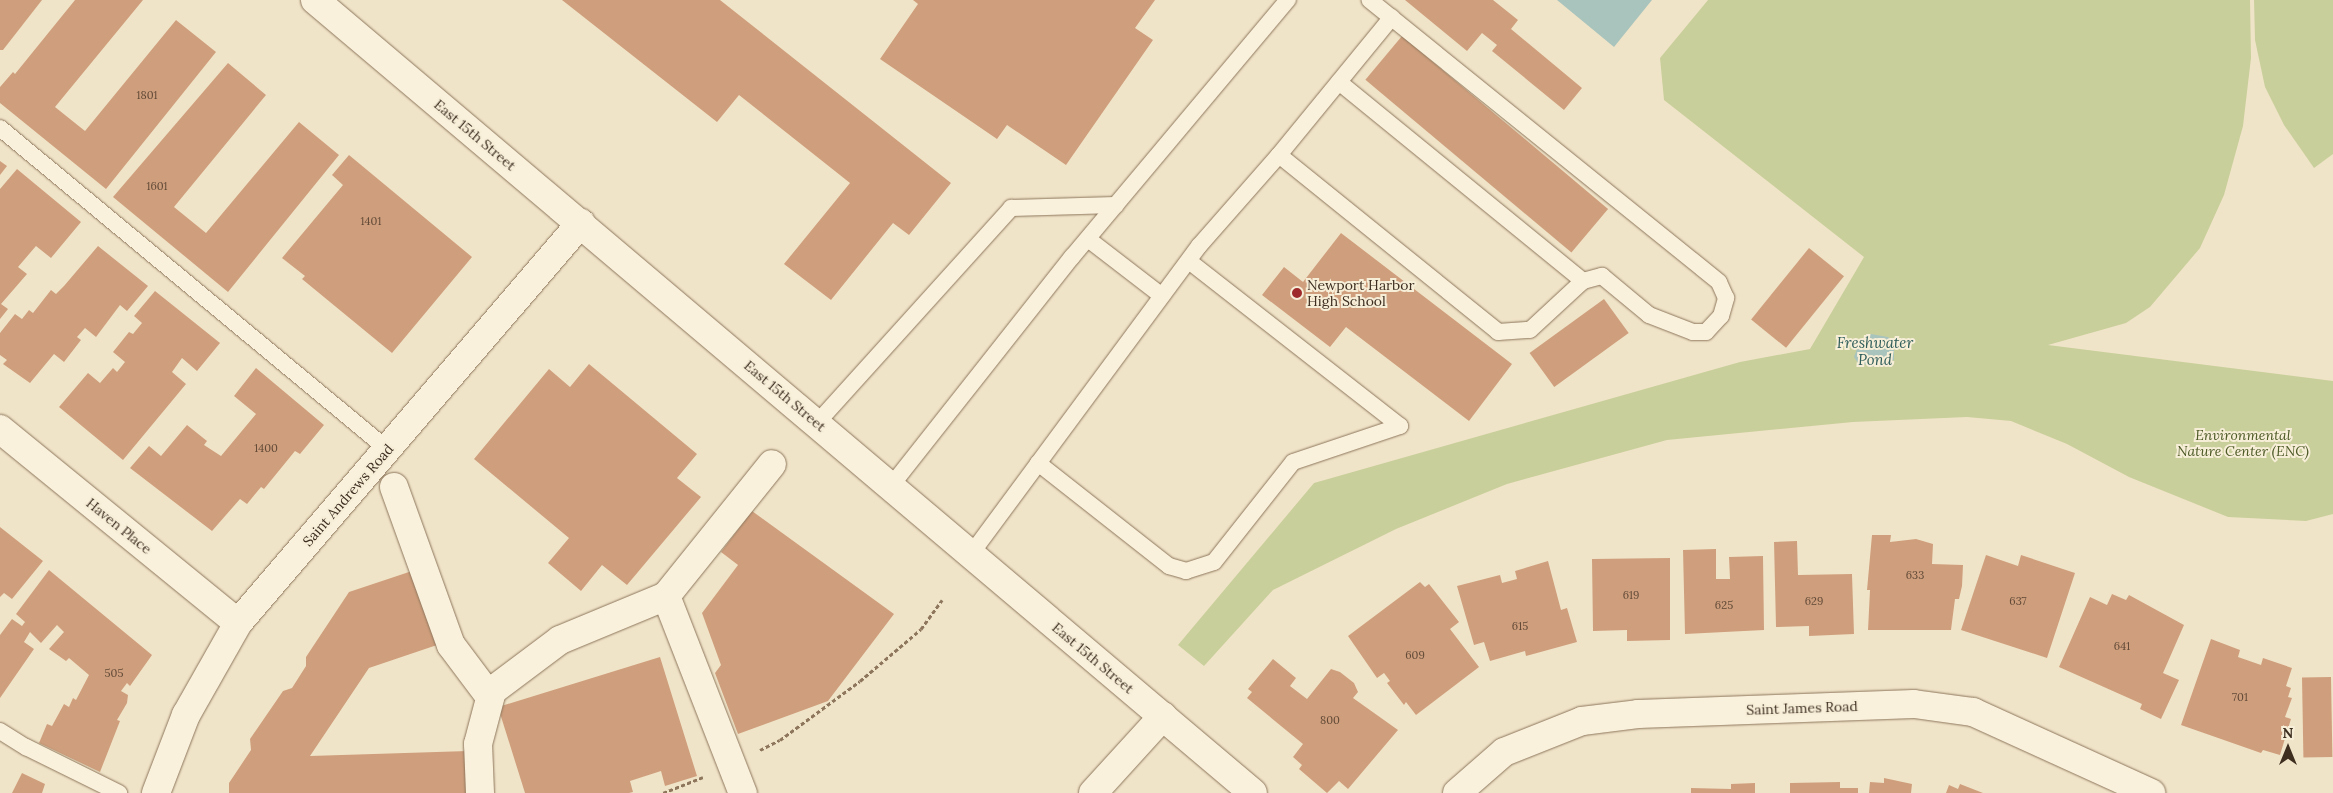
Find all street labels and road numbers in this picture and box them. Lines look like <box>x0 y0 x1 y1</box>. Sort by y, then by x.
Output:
street label: East 15th Street <box>431 96 519 174</box>
street label: East 15th Street <box>741 357 829 435</box>
street label: Saint Andrews Road <box>299 441 397 549</box>
street label: Haven Place <box>83 495 155 557</box>
street label: East 15th Street <box>1049 619 1137 697</box>
street label: Saint James Road <box>1746 698 1858 718</box>

